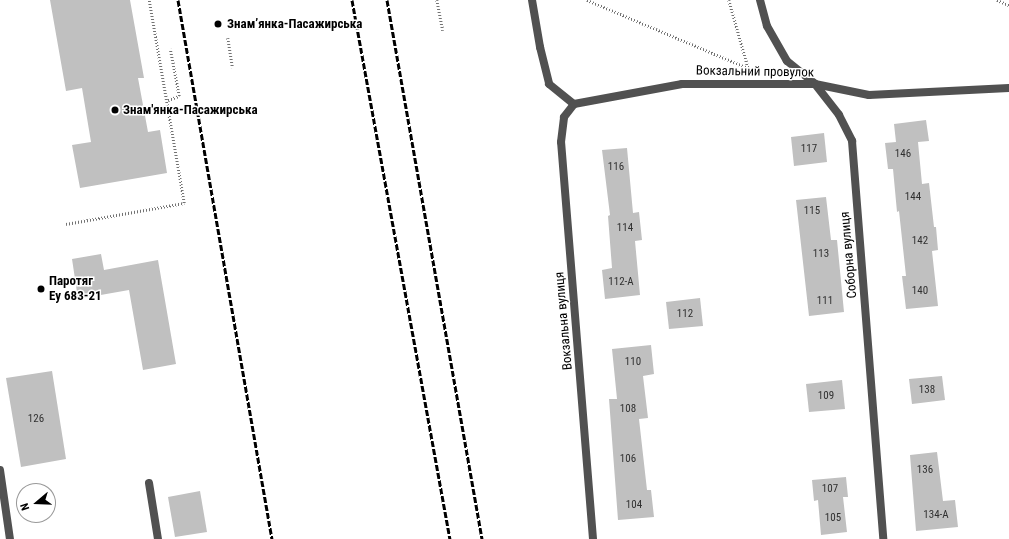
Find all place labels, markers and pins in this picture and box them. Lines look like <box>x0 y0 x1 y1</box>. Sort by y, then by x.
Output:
place label: Знам’янка-Пасажирська <box>227 16 362 32</box>
marker: Знам’янка-Пасажирська <box>212 18 224 30</box>
place label: Знам'янка-Пасажирська <box>123 102 258 118</box>
marker: Знам'янка-Пасажирська <box>110 105 120 115</box>
place label: Паротяг Еу 683-21 <box>49 274 102 305</box>
marker: Паротяг Еу 683-21 <box>36 284 46 294</box>

